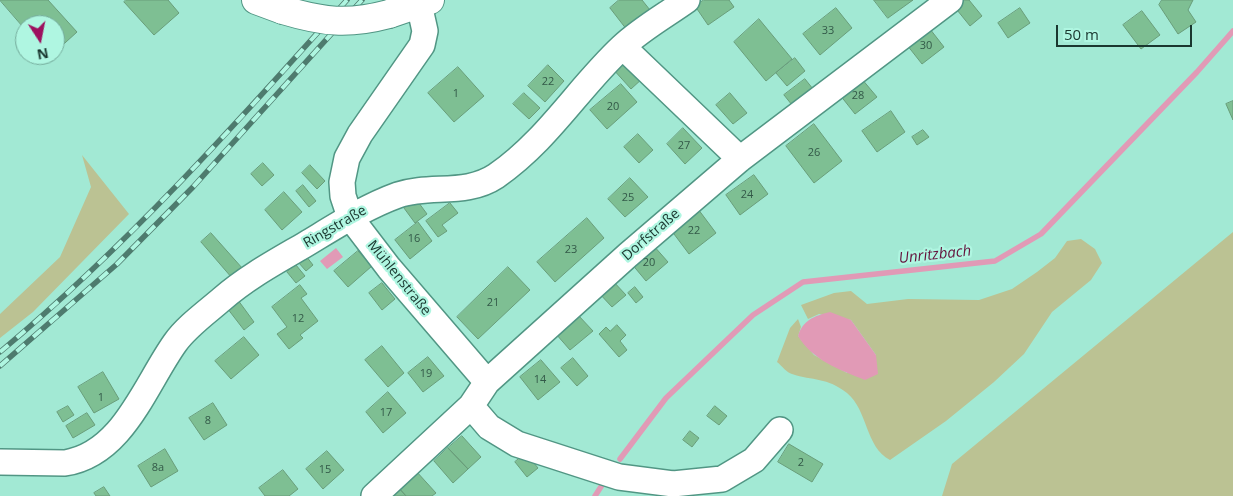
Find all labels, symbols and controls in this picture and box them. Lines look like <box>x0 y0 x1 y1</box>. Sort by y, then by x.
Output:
north arrow <box>15 15 65 65</box>
scale bar <box>1058 15 1194 47</box>
house number: 33 <box>822 24 834 38</box>
text: 50 m <box>1064 24 1099 44</box>
house number: 30 <box>920 39 932 53</box>
text: N <box>35 44 50 65</box>
house number: 22 <box>542 75 554 89</box>
house number: 1 <box>453 87 459 101</box>
house number: 28 <box>852 89 864 103</box>
house number: 20 <box>607 100 619 114</box>
house number: 27 <box>678 139 690 153</box>
house number: 26 <box>808 146 820 160</box>
house number: 24 <box>741 188 753 202</box>
house number: 25 <box>622 191 634 205</box>
street label: Ringstraße <box>300 202 370 252</box>
street label: Dorfstraße <box>619 205 683 265</box>
house number: 22 <box>688 224 700 238</box>
house number: 16 <box>408 232 420 246</box>
street label: Mühlenstraße <box>364 237 434 319</box>
water label: Unritzbach <box>898 242 972 268</box>
house number: 23 <box>565 243 577 257</box>
house number: 20 <box>643 256 655 270</box>
house number: 21 <box>487 296 499 310</box>
house number: 12 <box>292 312 304 326</box>
house number: 19 <box>420 367 432 381</box>
house number: 14 <box>534 373 546 387</box>
house number: 1 <box>98 391 104 405</box>
house number: 17 <box>380 406 392 420</box>
house number: 8 <box>205 414 211 428</box>
house number: 2 <box>798 456 804 470</box>
house number: 8a <box>152 461 164 475</box>
house number: 15 <box>319 463 331 477</box>

